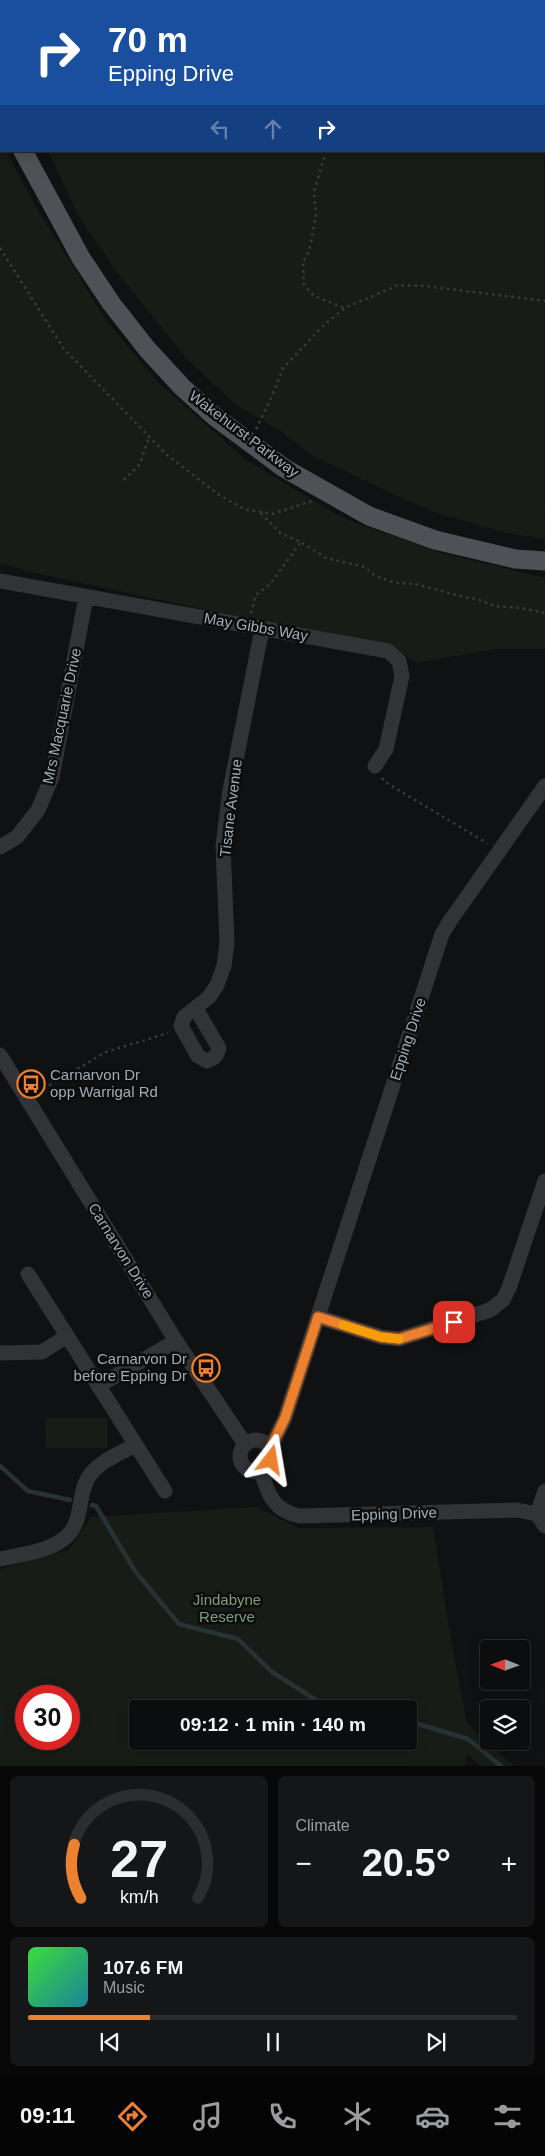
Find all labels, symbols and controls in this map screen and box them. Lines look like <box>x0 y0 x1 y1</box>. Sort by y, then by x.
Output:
icon: right <box>25 20 90 85</box>
text: 70 m <box>108 20 188 59</box>
text: Epping Drive <box>108 61 234 86</box>
icon: left <box>206 115 234 143</box>
icon: ahead <box>259 115 287 143</box>
icon: right <box>312 115 340 143</box>
street label: Wakehurst Parkway <box>186 387 303 481</box>
street label: May Gibbs Way <box>203 609 310 644</box>
street label: Mrs Macquarie Drive <box>39 646 84 785</box>
street label: Tisane Avenue <box>216 758 245 858</box>
street label: Epping Drive <box>386 995 429 1082</box>
place label: Carnarvon Dr opp Warrigal Rd <box>50 1066 158 1100</box>
bus stop icon: Carnarvon Dr opp Warrigal Rd <box>16 1069 46 1099</box>
street label: Carnarvon Drive <box>85 1200 158 1302</box>
pin <box>433 1301 475 1343</box>
icon: arrive <box>440 1308 468 1336</box>
place label: Carnarvon Dr before Epping Dr <box>74 1350 187 1384</box>
bus stop icon: Carnarvon Dr before Epping Dr <box>191 1353 221 1383</box>
position arrow <box>244 1433 296 1485</box>
street label: Epping Drive <box>351 1504 437 1523</box>
park label: Jindabyne Reserve <box>193 1591 261 1625</box>
north arrow <box>480 1640 530 1690</box>
map controls <box>480 1640 530 1750</box>
speed limit sign: 30 <box>15 1685 80 1750</box>
button: layers <box>480 1700 530 1750</box>
text: 09:12 · 1 min · 140 m <box>180 1714 366 1735</box>
text: Climate <box>296 1817 350 1834</box>
text: 27 <box>110 1830 168 1888</box>
text: 20.5° <box>362 1842 451 1884</box>
text: − <box>296 1848 312 1879</box>
text: + <box>501 1848 517 1879</box>
text: km/h <box>119 1887 158 1907</box>
text: 107.6 FM <box>103 1957 183 1978</box>
text: Music <box>103 1979 145 1996</box>
icon: previous <box>96 2028 124 2056</box>
icon: pause <box>259 2028 287 2056</box>
icon: next <box>422 2028 450 2056</box>
icon: directions <box>115 2099 150 2134</box>
icon: music <box>190 2099 225 2134</box>
icon: phone <box>265 2099 300 2134</box>
icon: climate <box>340 2099 375 2134</box>
icon: car <box>415 2099 450 2134</box>
icon: filters <box>490 2099 525 2134</box>
text: 09:11 <box>20 2103 75 2128</box>

